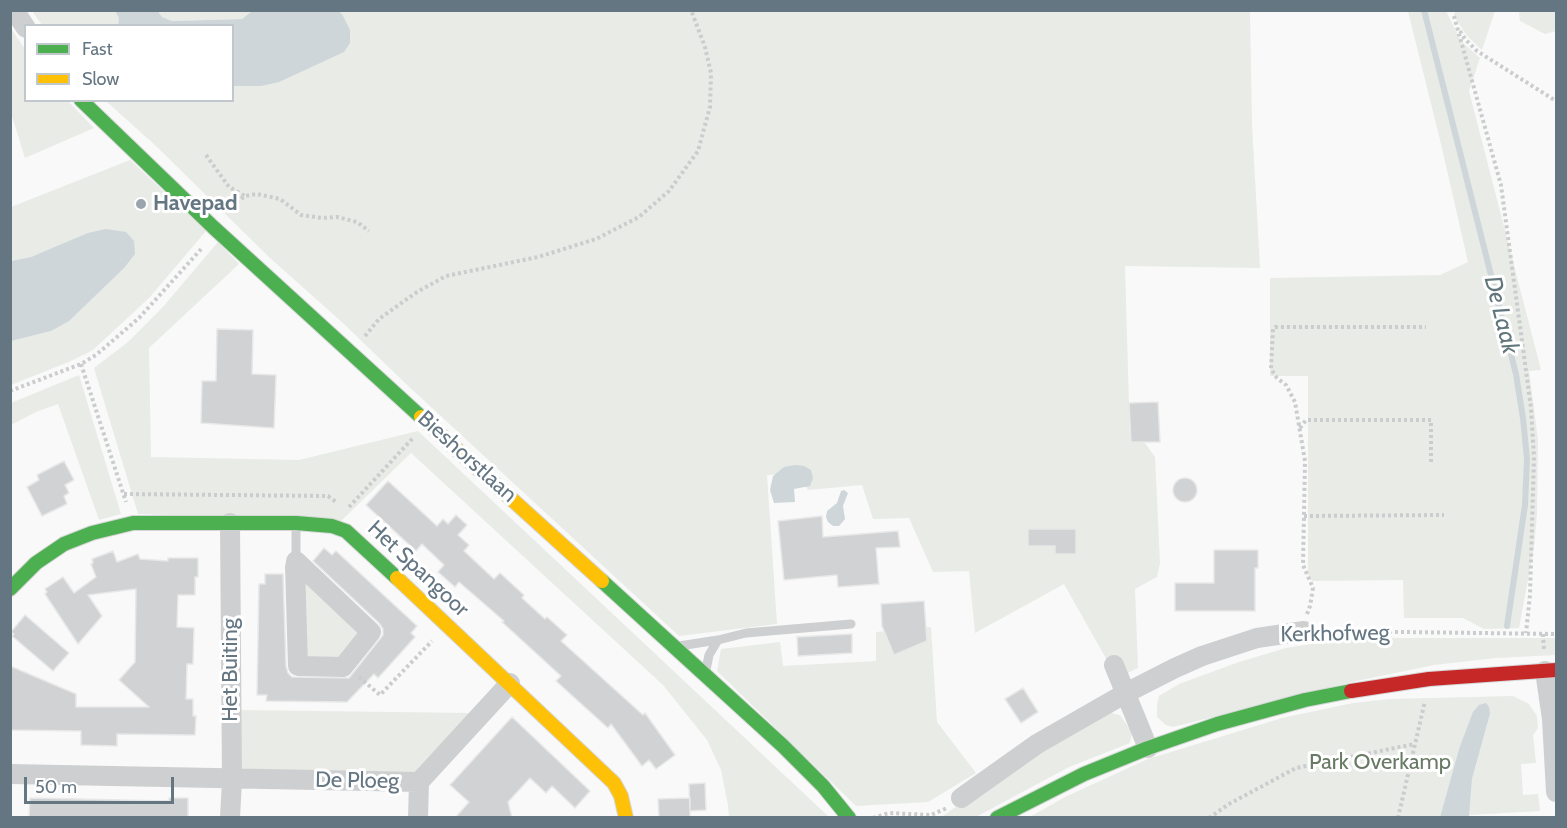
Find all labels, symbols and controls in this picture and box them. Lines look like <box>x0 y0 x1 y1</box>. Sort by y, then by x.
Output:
legend <box>24 24 234 102</box>
text: Fast <box>82 38 113 60</box>
text: Slow <box>82 68 119 90</box>
place label: Havepad <box>153 191 238 217</box>
marker: Havepad <box>134 197 148 211</box>
water label: De Laak <box>1477 273 1525 357</box>
street label: Bieshorstlaan <box>412 406 522 508</box>
street label: Het Spangoor <box>362 515 474 623</box>
street label: Het Buiting <box>218 618 244 722</box>
street label: Kerkhofweg <box>1280 620 1390 648</box>
park label: Park Overkamp <box>1309 750 1451 776</box>
scale bar <box>27 765 177 803</box>
street label: De Ploeg <box>315 767 399 795</box>
text: 50 m <box>35 776 77 798</box>

